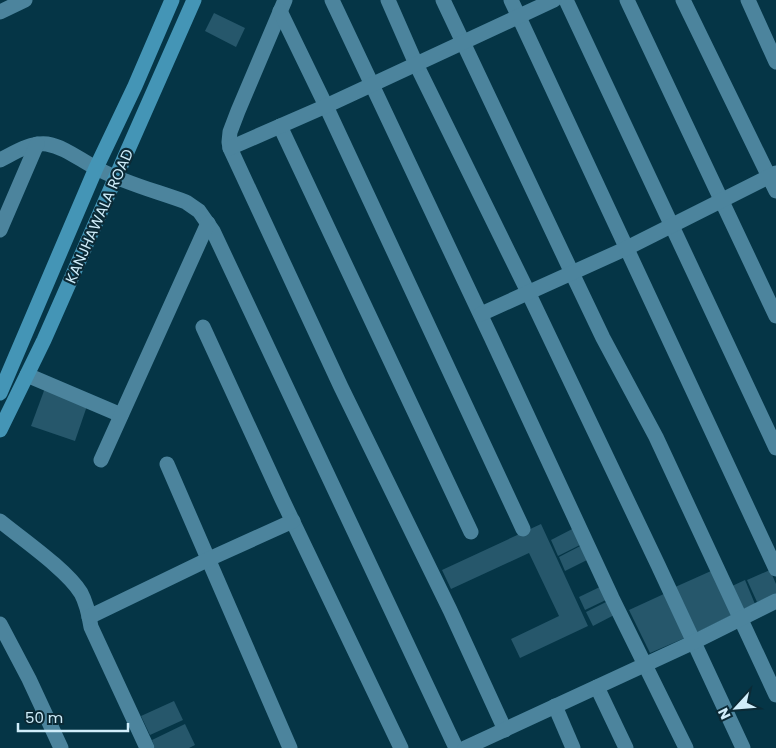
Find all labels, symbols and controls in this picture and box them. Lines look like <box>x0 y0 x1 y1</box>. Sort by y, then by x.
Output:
street label: KANJHAWALA ROAD <box>60 145 138 287</box>
north arrow <box>711 683 761 733</box>
scale bar <box>18 700 128 732</box>
text: N <box>713 705 736 723</box>
text: 50 m <box>25 707 63 728</box>

